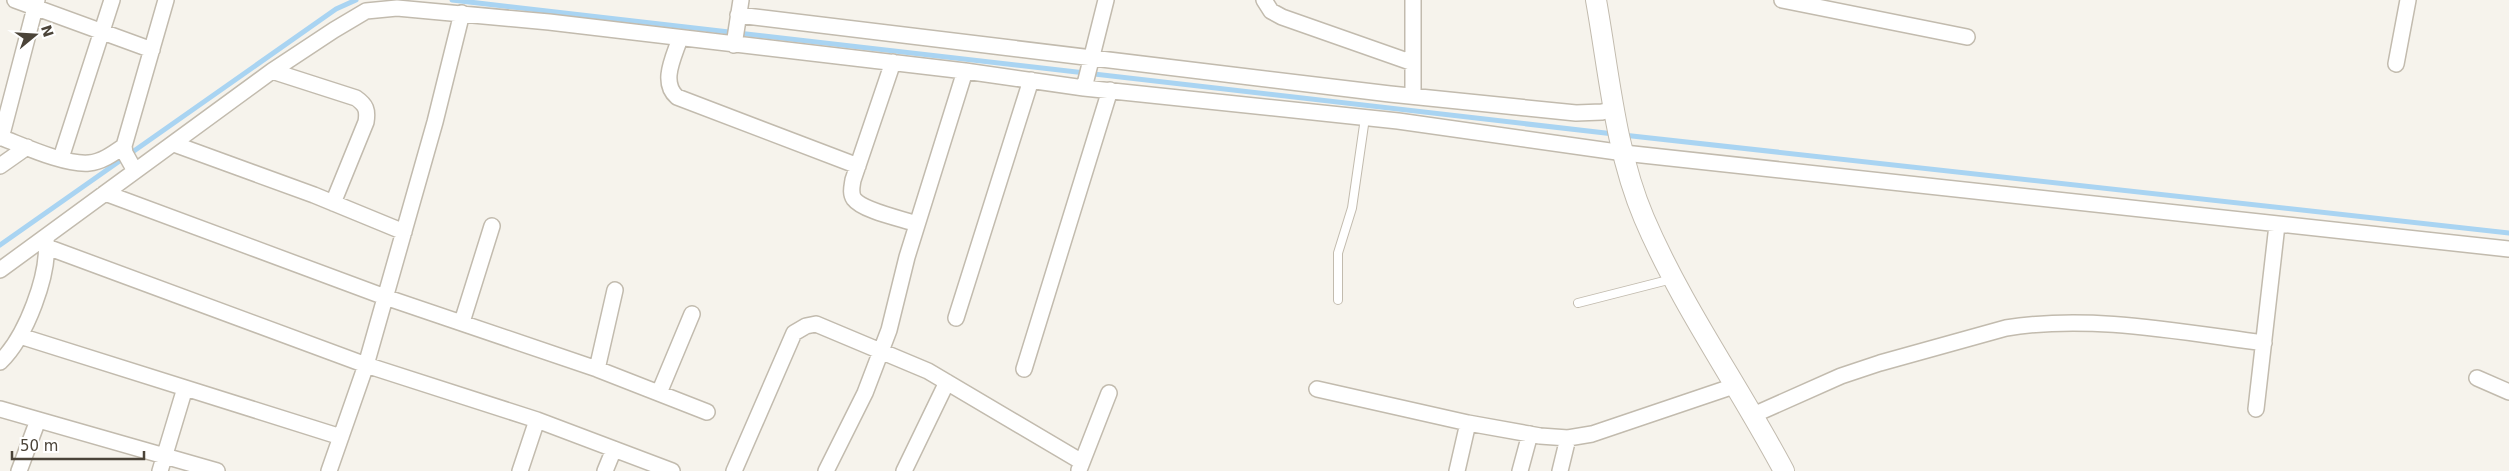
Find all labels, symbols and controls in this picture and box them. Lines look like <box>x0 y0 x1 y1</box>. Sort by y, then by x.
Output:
north arrow <box>10 10 60 60</box>
text: N <box>38 23 57 39</box>
scale bar <box>12 428 145 460</box>
text: 50 m <box>20 437 58 455</box>

